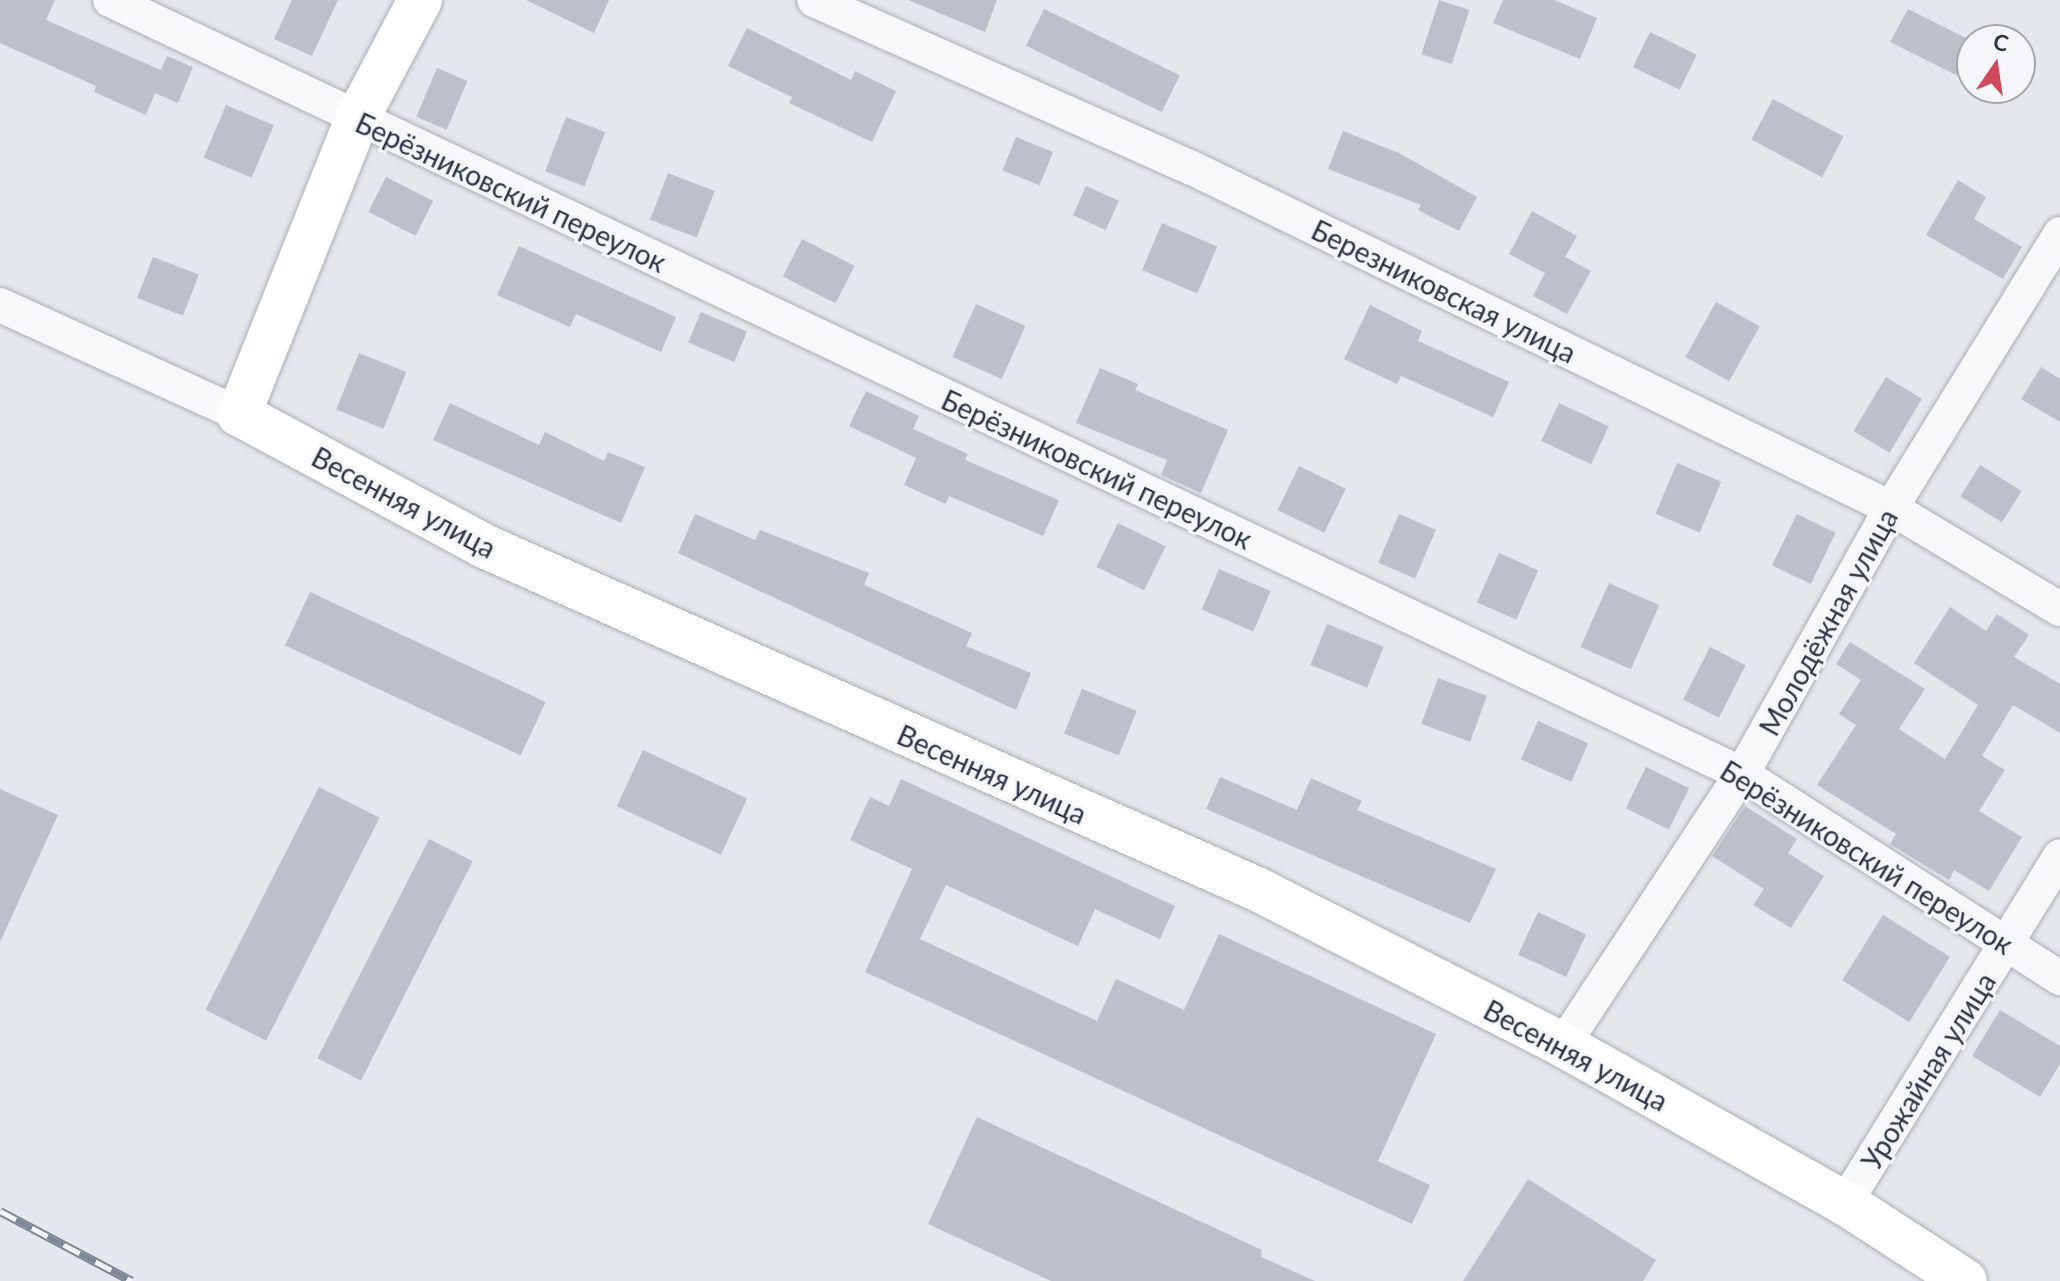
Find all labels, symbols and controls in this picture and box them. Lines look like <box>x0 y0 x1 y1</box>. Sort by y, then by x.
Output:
north arrow <box>1956 24 2036 104</box>
text: С <box>1991 27 2011 57</box>
street label: Берёзниковский переулок <box>351 105 671 279</box>
street label: Березниковская улица <box>1306 212 1582 370</box>
street label: Берёзниковский переулок <box>937 382 1257 556</box>
street label: Весенняя улица <box>306 439 502 565</box>
street label: Молодёжная улица <box>1752 503 1904 741</box>
street label: Весенняя улица <box>892 717 1092 831</box>
street label: Берёзниковский переулок <box>1715 753 2019 961</box>
street label: Урожайная улица <box>1854 966 2002 1176</box>
street label: Весенняя улица <box>1478 992 1674 1118</box>

